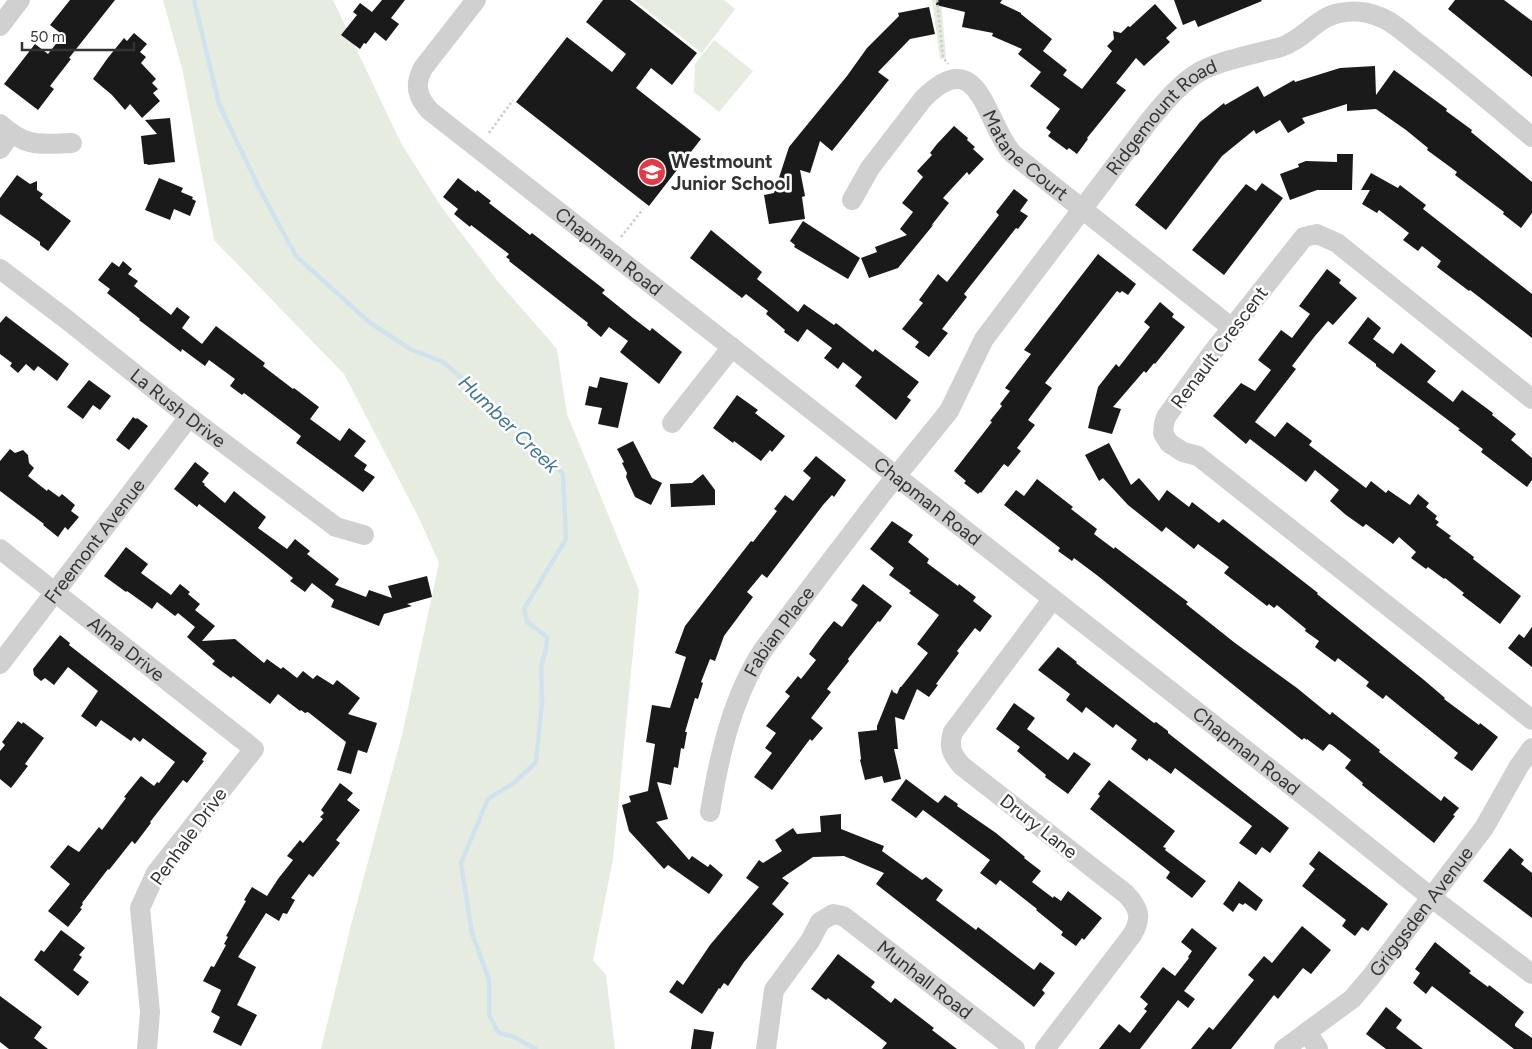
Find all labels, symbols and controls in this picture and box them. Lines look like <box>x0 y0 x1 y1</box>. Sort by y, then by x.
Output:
scale bar <box>22 20 135 52</box>
text: 50 m <box>30 28 65 46</box>
street label: Ridgemount Road <box>1101 54 1220 180</box>
street label: Matane Court <box>978 106 1073 205</box>
place label: Westmount Junior School <box>671 150 790 195</box>
school or university icon: Westmount Junior School <box>637 157 667 187</box>
street label: Chapman Road <box>550 202 667 301</box>
street label: Renault Crescent <box>1166 282 1273 413</box>
street label: La Rush Drive <box>126 364 230 453</box>
water label: Humber Creek <box>454 370 565 479</box>
street label: Chapman Road <box>869 452 986 551</box>
street label: Freemont Avenue <box>39 474 150 608</box>
street label: Fabian Place <box>739 582 819 680</box>
street label: Alma Drive <box>83 612 169 686</box>
street label: Chapman Road <box>1188 702 1305 800</box>
street label: Penhale Drive <box>145 783 232 890</box>
street label: Drury Lane <box>995 789 1082 864</box>
street label: Griggsden Avenue <box>1364 842 1478 981</box>
street label: Munhall Road <box>873 936 977 1024</box>

